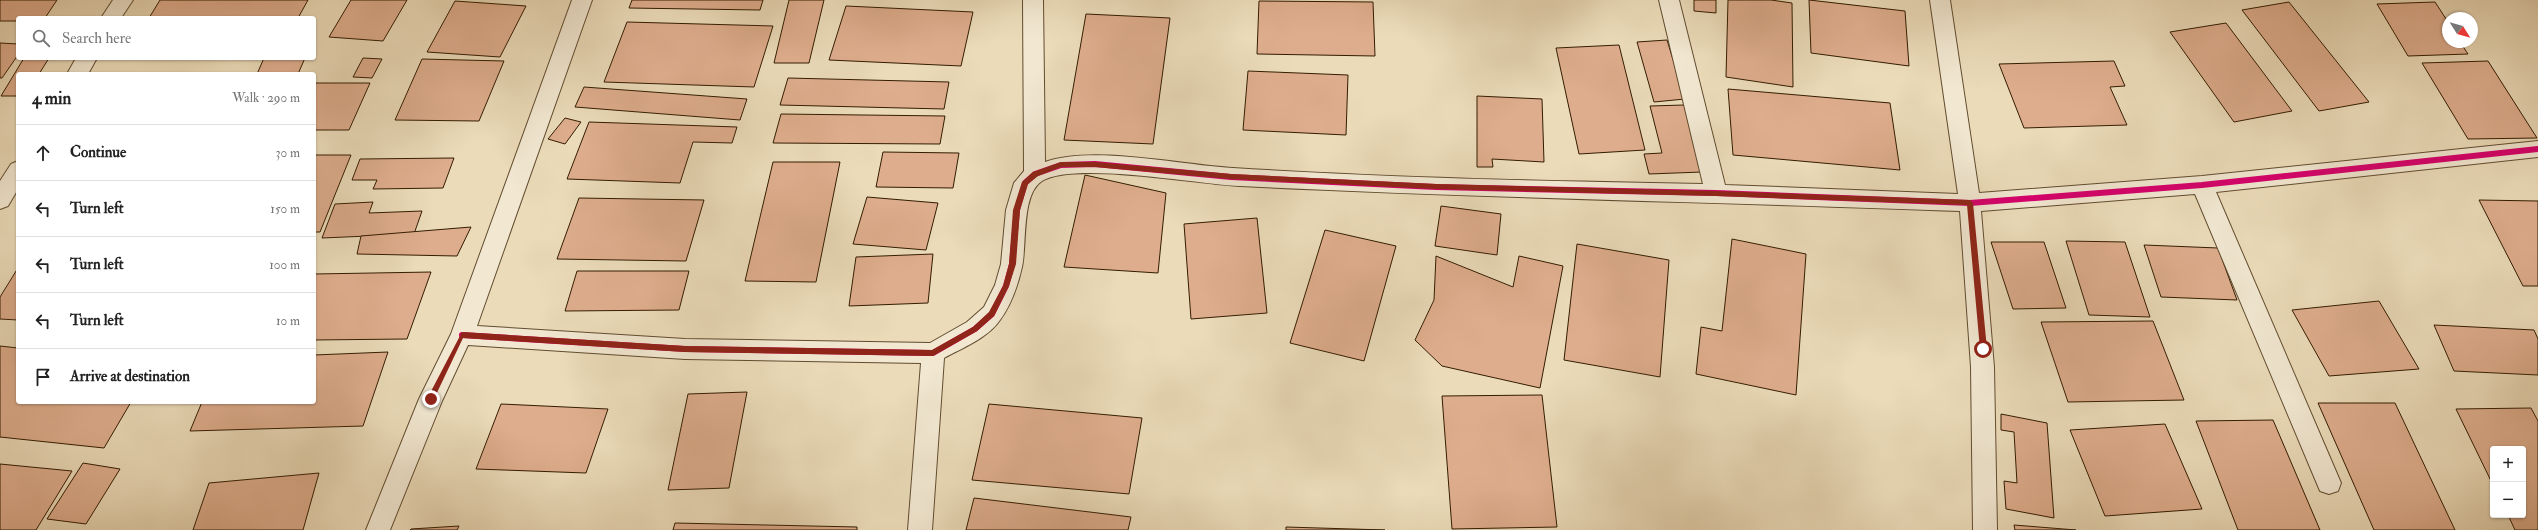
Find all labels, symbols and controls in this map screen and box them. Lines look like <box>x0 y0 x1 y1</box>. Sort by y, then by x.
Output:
north arrow <box>2442 12 2478 48</box>
search box <box>16 16 316 60</box>
icon: search <box>30 27 52 49</box>
text: Search here <box>62 29 131 48</box>
text: 4 min <box>32 88 71 109</box>
text: Walk · 290 m <box>232 90 300 106</box>
icon: ahead <box>32 142 54 164</box>
text: Continue <box>70 143 126 162</box>
text: 30 m <box>276 145 300 161</box>
icon: left <box>32 198 54 220</box>
text: Turn left <box>70 199 124 218</box>
text: 150 m <box>270 201 300 217</box>
icon: left <box>32 254 54 276</box>
text: Turn left <box>70 255 124 274</box>
text: 100 m <box>269 257 300 273</box>
icon: left <box>32 310 54 332</box>
text: Turn left <box>70 311 124 330</box>
text: 10 m <box>276 313 300 329</box>
route start <box>1974 340 1992 358</box>
icon: arrive <box>32 366 54 388</box>
text: Arrive at destination <box>70 367 190 386</box>
route end <box>422 390 440 408</box>
map controls <box>2490 446 2526 518</box>
button: + <box>2490 446 2526 482</box>
button: − <box>2490 482 2526 518</box>

